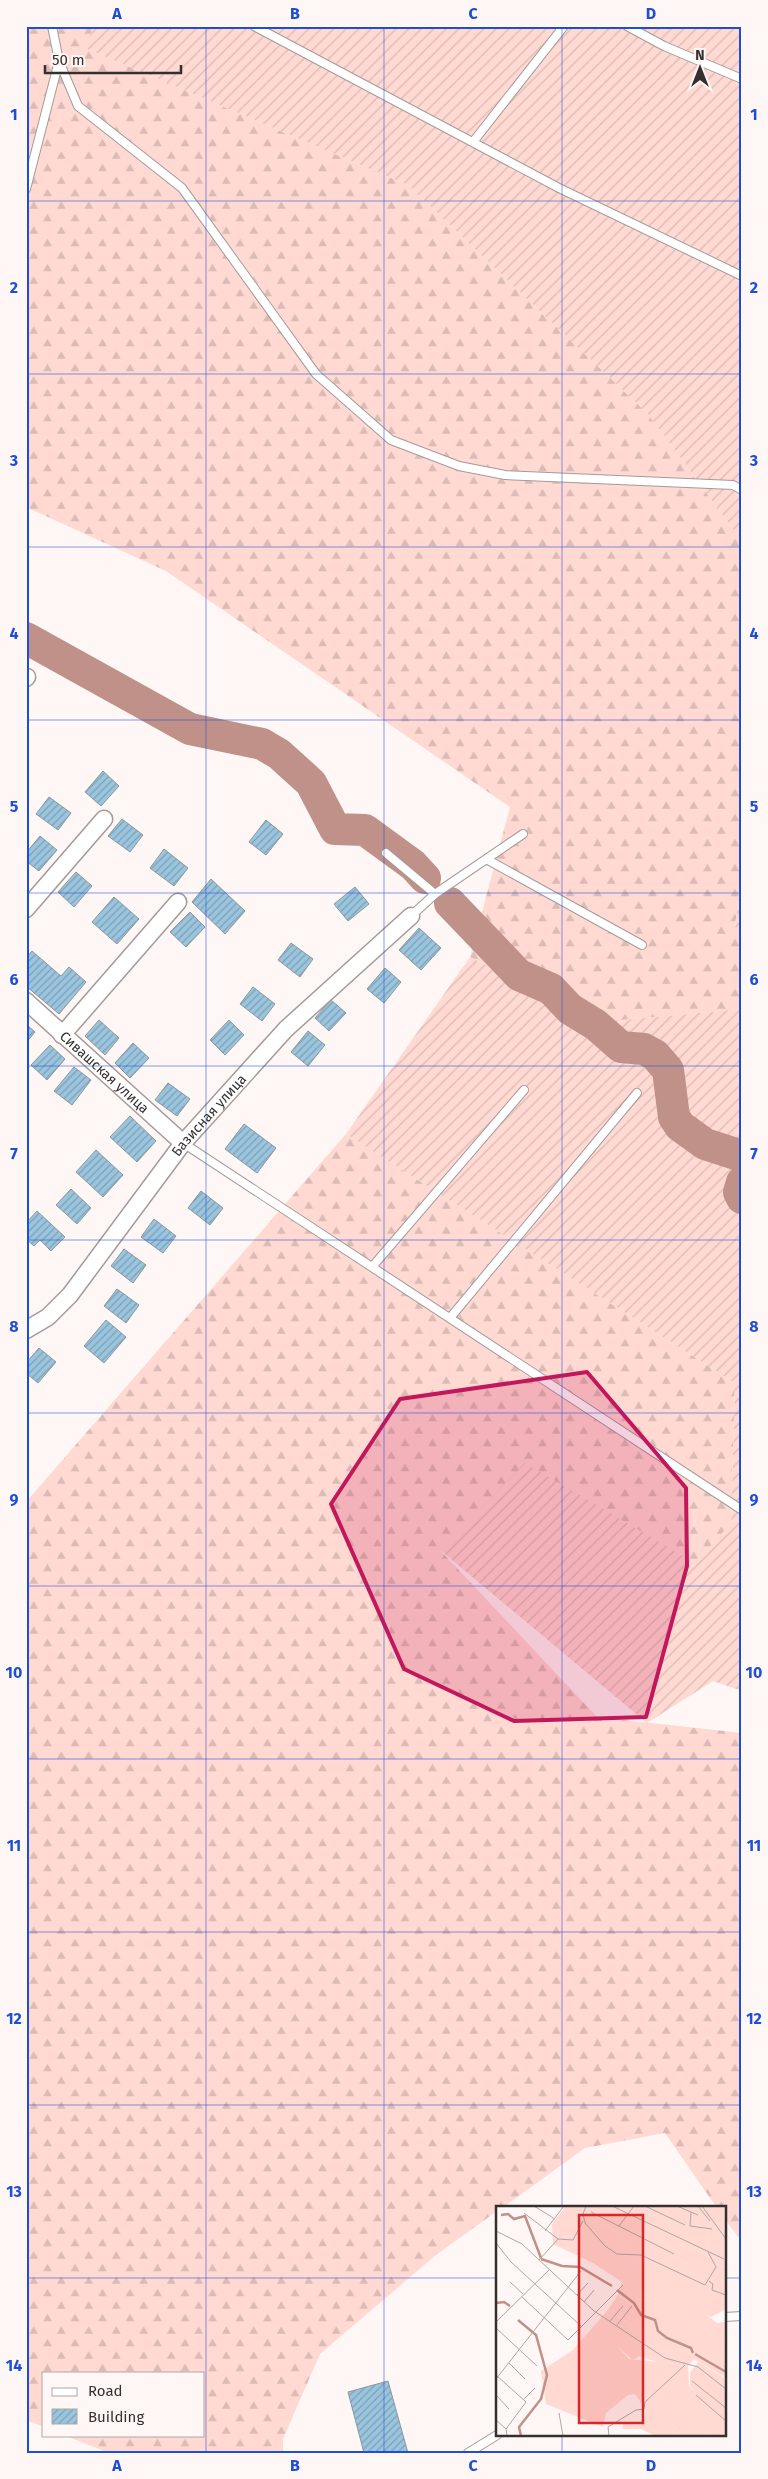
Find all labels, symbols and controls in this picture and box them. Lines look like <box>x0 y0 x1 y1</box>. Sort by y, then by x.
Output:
text: A <box>111 4 122 23</box>
text: B <box>290 4 300 23</box>
text: C <box>468 4 478 23</box>
text: D <box>646 4 656 23</box>
scale bar <box>45 42 181 74</box>
north arrow <box>676 42 726 92</box>
text: N <box>695 47 705 64</box>
text: 50 m <box>52 51 85 69</box>
text: 1 <box>10 105 18 124</box>
text: 1 <box>750 105 758 124</box>
text: 2 <box>10 278 18 297</box>
text: 2 <box>750 278 758 297</box>
text: 3 <box>9 451 18 470</box>
text: 3 <box>749 451 758 470</box>
text: 4 <box>9 624 19 643</box>
text: 4 <box>749 624 759 643</box>
text: 5 <box>10 797 19 816</box>
text: 5 <box>750 797 759 816</box>
text: 6 <box>9 970 19 989</box>
text: 6 <box>749 970 759 989</box>
street label: Сивашская улица <box>56 1028 152 1117</box>
street label: Базисная улица <box>168 1071 250 1160</box>
text: 7 <box>10 1144 18 1163</box>
text: 7 <box>750 1144 758 1163</box>
text: 8 <box>9 1317 19 1336</box>
text: 8 <box>749 1317 759 1336</box>
text: 9 <box>10 1490 19 1509</box>
text: 9 <box>750 1490 759 1509</box>
text: 10 <box>6 1663 22 1682</box>
text: 10 <box>746 1663 762 1682</box>
text: 11 <box>7 1836 21 1855</box>
text: 11 <box>747 1836 761 1855</box>
text: 12 <box>6 2009 22 2028</box>
text: 12 <box>746 2009 762 2028</box>
text: 13 <box>6 2182 22 2201</box>
text: 13 <box>746 2182 762 2201</box>
inset map <box>496 2206 726 2436</box>
text: 14 <box>6 2356 22 2375</box>
text: 14 <box>746 2356 762 2375</box>
legend <box>42 2372 205 2436</box>
text: Road <box>88 2382 123 2400</box>
text: Building <box>88 2408 144 2426</box>
text: A <box>111 2456 122 2475</box>
text: B <box>290 2456 300 2475</box>
text: C <box>468 2456 478 2475</box>
text: D <box>646 2456 656 2475</box>

